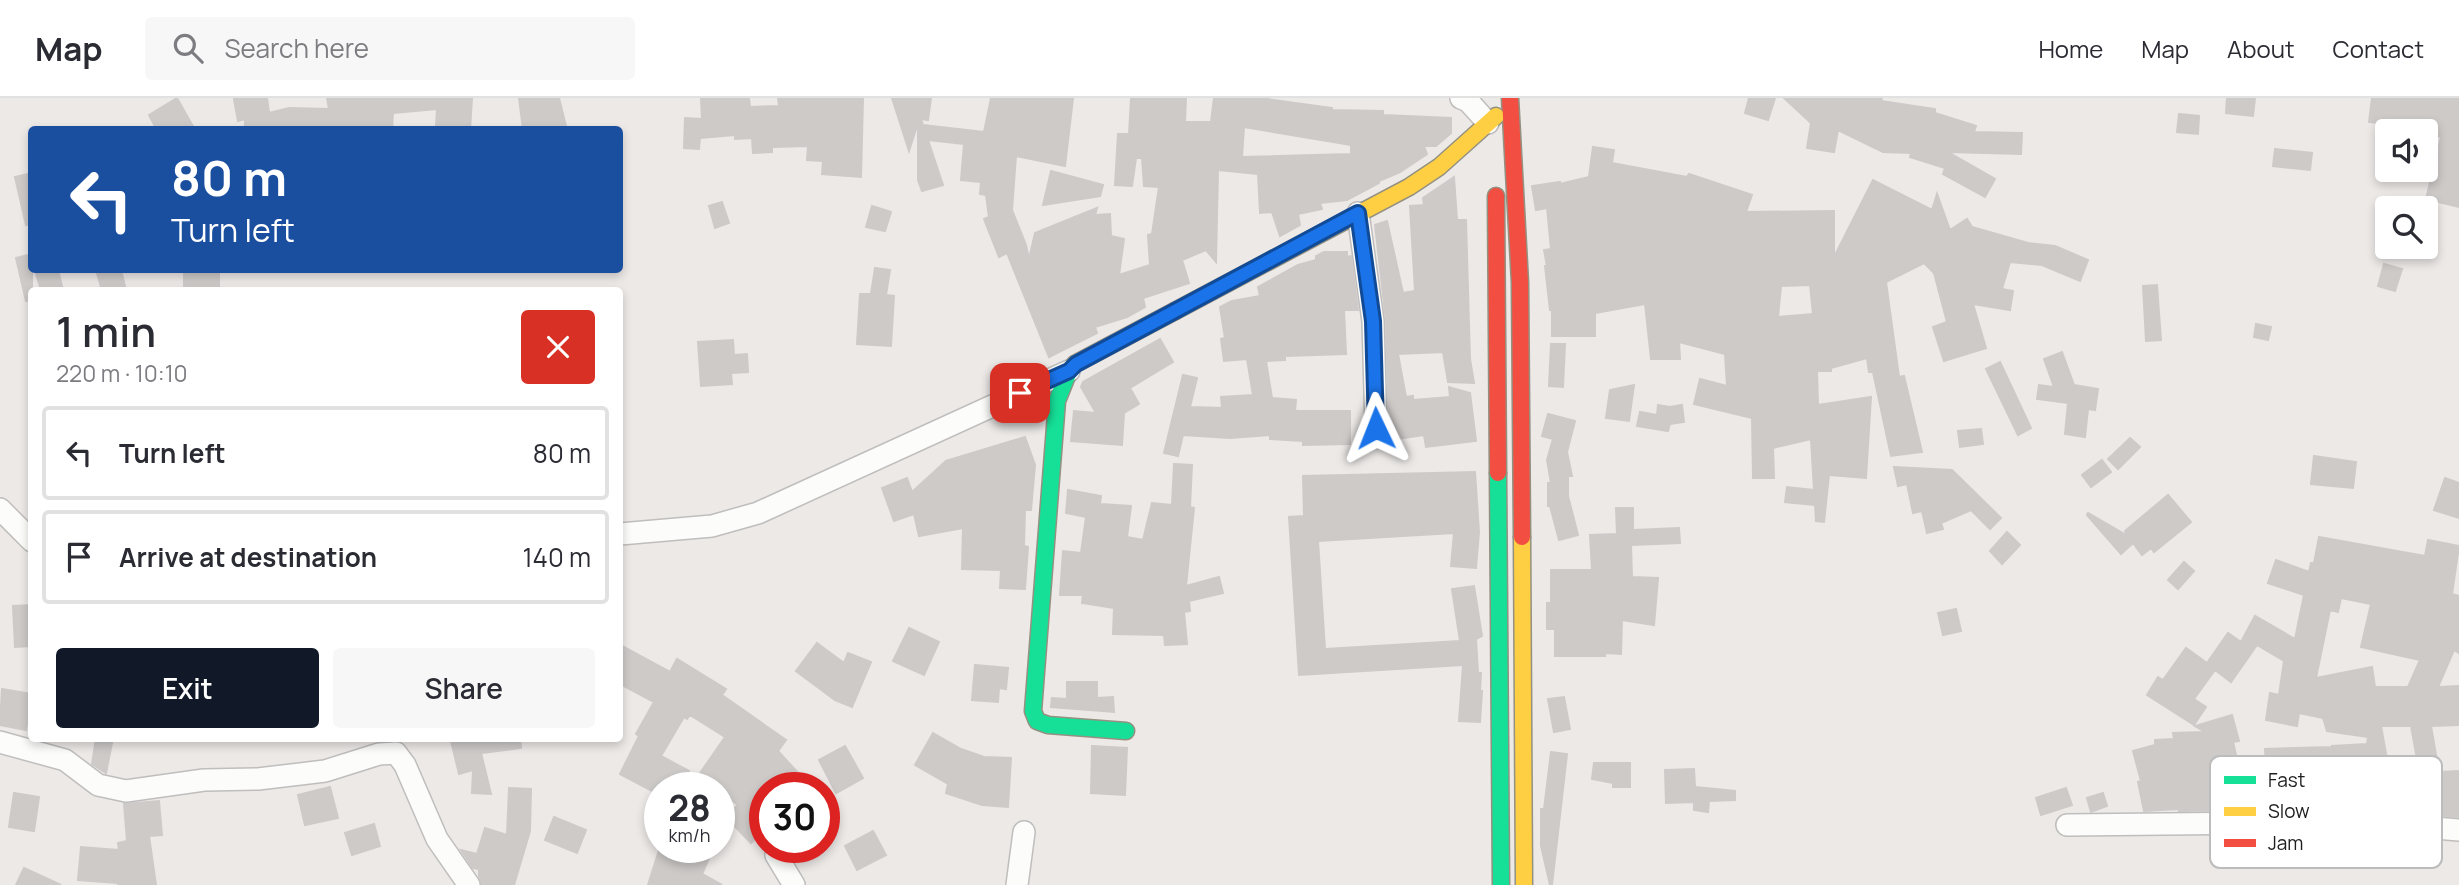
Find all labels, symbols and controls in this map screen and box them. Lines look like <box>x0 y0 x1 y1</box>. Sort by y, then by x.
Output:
search box <box>145 17 635 80</box>
text: Map <box>35 26 103 71</box>
icon: search <box>169 29 207 67</box>
text: Search here <box>225 30 369 66</box>
text: Home <box>2038 32 2103 65</box>
text: Map <box>2141 32 2189 65</box>
text: About <box>2227 32 2295 65</box>
text: Contact <box>2333 32 2424 65</box>
map controls <box>2375 119 2438 259</box>
button: sound <box>2375 119 2438 182</box>
text: 80 m <box>171 144 287 211</box>
icon: left <box>56 154 147 245</box>
button: search <box>2375 196 2438 259</box>
text: Turn left <box>171 208 295 252</box>
text: 1 min <box>56 302 156 360</box>
button: close <box>521 310 595 384</box>
text: 220 m · 10:10 <box>56 357 188 389</box>
pin <box>990 363 1050 423</box>
icon: arrive <box>1001 374 1039 412</box>
position arrow <box>1339 391 1413 465</box>
icon: left <box>60 434 98 472</box>
text: Turn left <box>119 435 226 471</box>
text: 80 m <box>533 435 591 471</box>
icon: arrive <box>60 538 98 576</box>
text: Arrive at destination <box>119 539 377 575</box>
text: 140 m <box>522 539 591 575</box>
button: Exit <box>56 648 319 728</box>
button: Share <box>333 648 595 728</box>
legend <box>2210 756 2442 868</box>
text: Fast <box>2268 767 2305 793</box>
speed limit sign: 30 <box>749 772 840 863</box>
text: 28 <box>668 784 711 832</box>
text: Slow <box>2268 798 2310 824</box>
text: km/h <box>669 823 710 847</box>
text: Jam <box>2268 830 2303 856</box>

